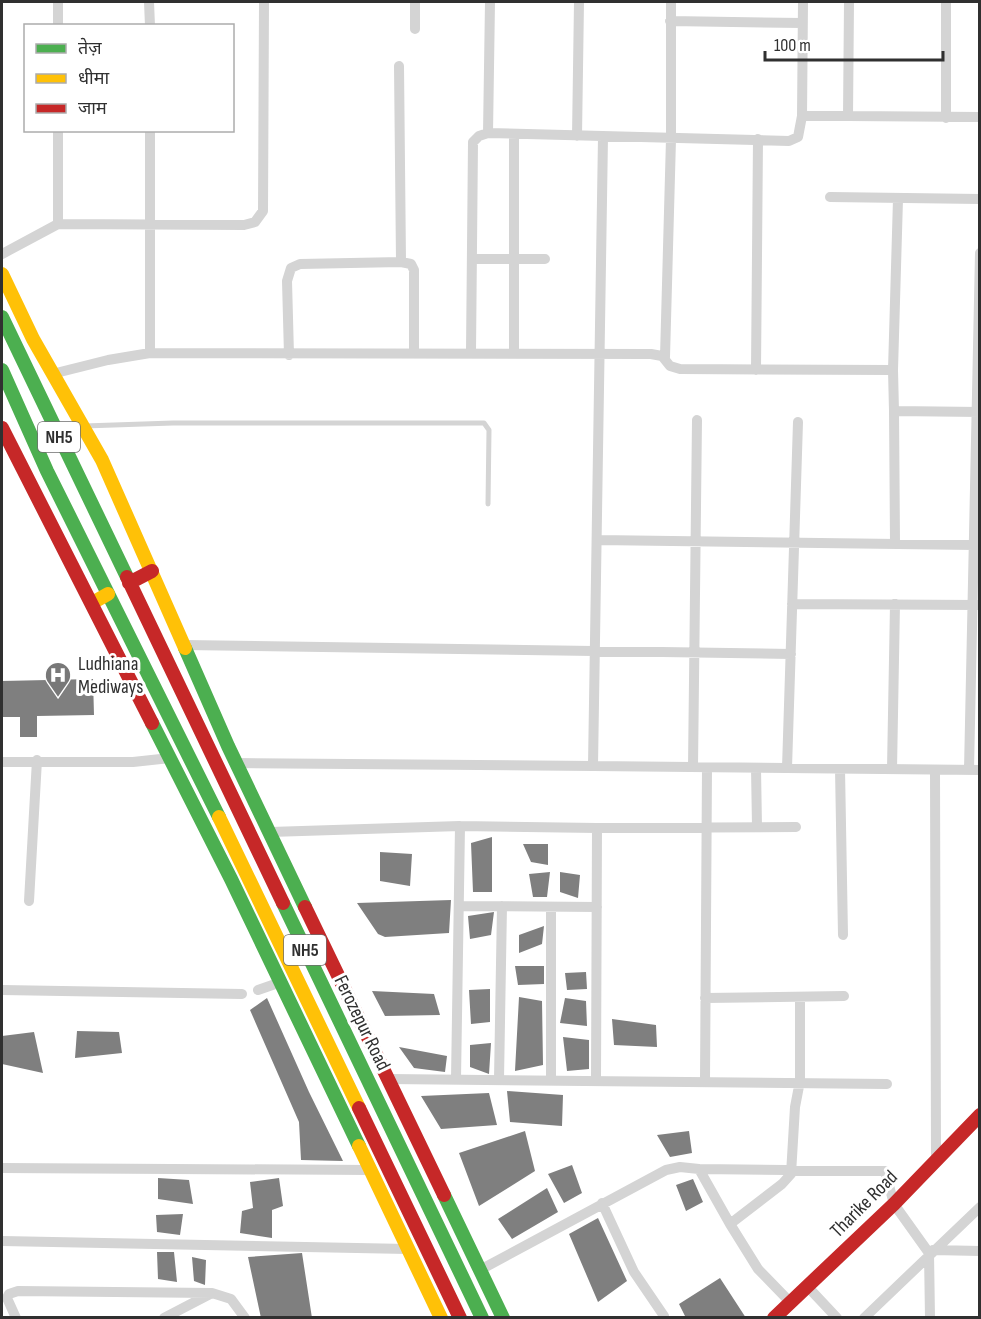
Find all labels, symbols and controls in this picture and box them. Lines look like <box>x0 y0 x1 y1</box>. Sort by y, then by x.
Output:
legend <box>24 24 234 132</box>
scale bar <box>765 24 944 62</box>
text: 100 m <box>774 35 811 56</box>
text: तेज़ <box>78 37 102 59</box>
text: धीमा <box>78 68 109 89</box>
text: जाम <box>78 98 108 119</box>
road number: NH5 <box>38 422 80 452</box>
place label: Ludhiana Mediways <box>78 652 143 699</box>
hospital icon: Ludhiana Mediways <box>43 660 73 698</box>
road number: NH5 <box>284 935 326 965</box>
street label: Ferozepur Road <box>329 972 395 1074</box>
street label: Tharike Road <box>825 1165 903 1243</box>

